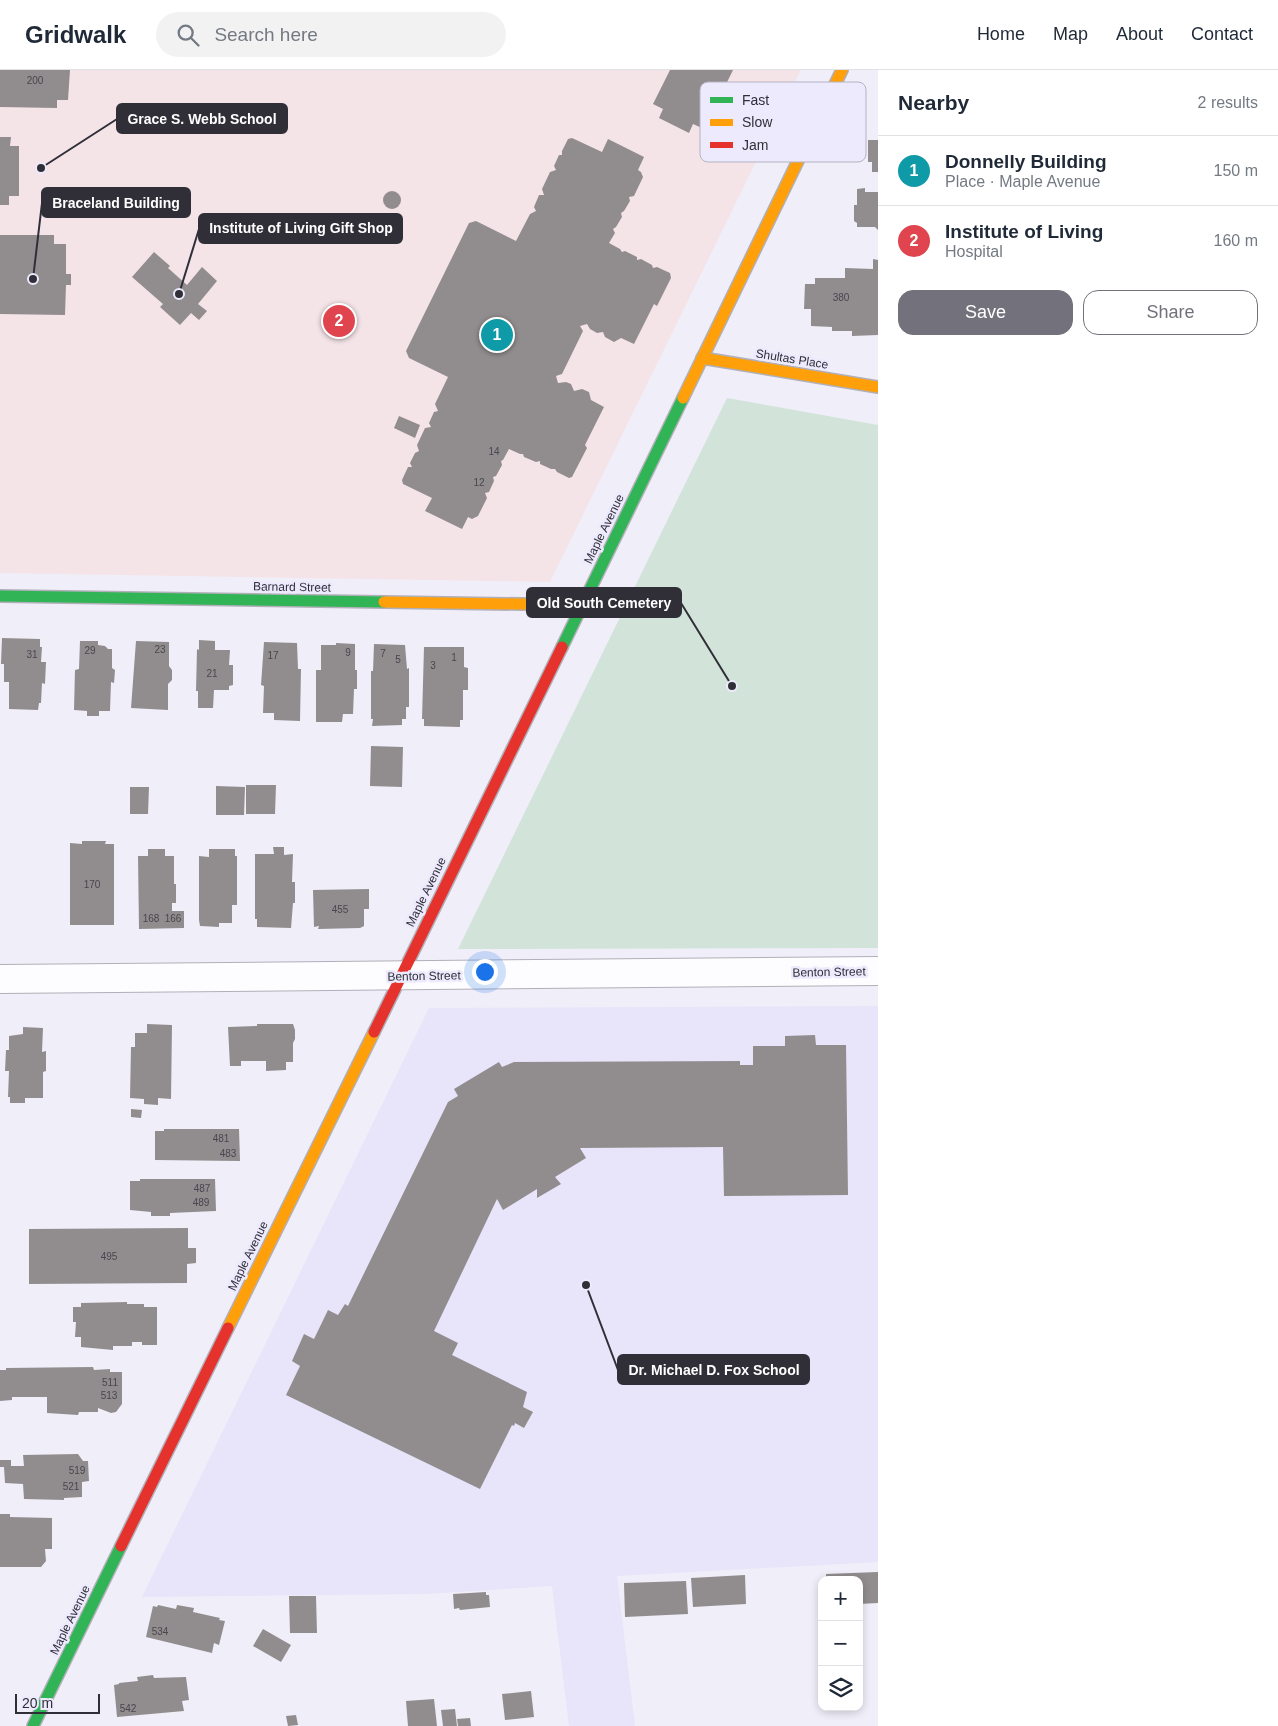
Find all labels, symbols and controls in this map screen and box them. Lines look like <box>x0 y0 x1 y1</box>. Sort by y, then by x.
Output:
search box <box>156 12 506 57</box>
text: Gridwalk <box>25 21 126 48</box>
icon: search <box>174 21 202 49</box>
text: Search here <box>214 24 318 45</box>
text: Home <box>977 24 1025 44</box>
text: Map <box>1053 24 1088 44</box>
text: About <box>1116 24 1163 44</box>
text: Contact <box>1191 24 1253 44</box>
house number: 200 <box>27 75 44 86</box>
legend <box>700 82 866 162</box>
text: Nearby <box>898 91 969 114</box>
text: Fast <box>742 92 769 108</box>
text: 2 results <box>1198 94 1258 111</box>
callout: Grace S. Webb School <box>117 104 287 133</box>
text: Grace S. Webb School <box>127 111 277 127</box>
text: Slow <box>742 114 773 130</box>
text: Jam <box>742 137 768 153</box>
text: Donnelly Building <box>945 151 1107 172</box>
text: 1 <box>910 162 918 179</box>
text: 150 m <box>1214 162 1258 179</box>
text: Place · Maple Avenue <box>945 173 1100 190</box>
callout: Braceland Building <box>42 188 190 217</box>
text: Braceland Building <box>52 195 180 211</box>
callout: Institute of Living Gift Shop <box>199 214 402 243</box>
text: Institute of Living Gift Shop <box>209 220 393 236</box>
text: Institute of Living <box>945 221 1103 242</box>
text: 2 <box>910 232 918 249</box>
text: 160 m <box>1214 232 1258 249</box>
text: Hospital <box>945 243 1003 260</box>
button: Save <box>898 290 1073 335</box>
button: Share <box>1083 290 1258 335</box>
house number: 380 <box>833 292 850 303</box>
pin: 2 <box>323 302 355 340</box>
pin: 1 <box>481 316 513 354</box>
street label: Shultas Place <box>755 346 830 372</box>
house number: 14 <box>488 446 500 457</box>
house number: 12 <box>473 477 485 488</box>
street label: Maple Avenue <box>581 492 627 566</box>
street label: Barnard Street <box>253 579 332 595</box>
callout: Old South Cemetery <box>527 588 681 617</box>
text: Old South Cemetery <box>537 595 671 611</box>
house number: 23 <box>154 644 166 655</box>
house number: 29 <box>84 645 96 656</box>
house number: 9 <box>345 647 351 658</box>
house number: 7 <box>380 648 386 659</box>
house number: 31 <box>26 649 38 660</box>
house number: 17 <box>267 650 279 661</box>
house number: 1 <box>451 652 457 663</box>
house number: 5 <box>395 654 401 665</box>
house number: 3 <box>430 660 436 671</box>
house number: 21 <box>206 668 218 679</box>
street label: Maple Avenue <box>403 855 449 929</box>
house number: 170 <box>84 879 101 890</box>
house number: 455 <box>332 904 349 915</box>
house number: 168 <box>143 913 160 924</box>
house number: 166 <box>165 913 182 924</box>
your location <box>472 959 498 985</box>
street label: Benton Street <box>792 964 866 980</box>
street label: Benton Street <box>387 968 461 984</box>
house number: 481 <box>213 1133 230 1144</box>
house number: 483 <box>220 1148 237 1159</box>
house number: 487 <box>194 1183 211 1194</box>
house number: 489 <box>193 1197 210 1208</box>
street label: Maple Avenue <box>225 1219 271 1293</box>
house number: 495 <box>101 1251 118 1262</box>
callout: Dr. Michael D. Fox School <box>618 1355 809 1384</box>
text: Dr. Michael D. Fox School <box>628 1362 800 1378</box>
house number: 511 <box>102 1377 118 1388</box>
house number: 513 <box>101 1390 118 1401</box>
house number: 519 <box>69 1465 86 1476</box>
house number: 521 <box>63 1481 80 1492</box>
map controls <box>818 1576 863 1711</box>
button: + <box>818 1576 863 1621</box>
street label: Maple Avenue <box>47 1583 93 1657</box>
button: − <box>818 1621 863 1666</box>
house number: 534 <box>152 1626 169 1637</box>
button: layers <box>818 1666 863 1711</box>
scale bar <box>15 1691 100 1714</box>
text: 20 m <box>22 1695 53 1711</box>
house number: 542 <box>120 1703 137 1714</box>

